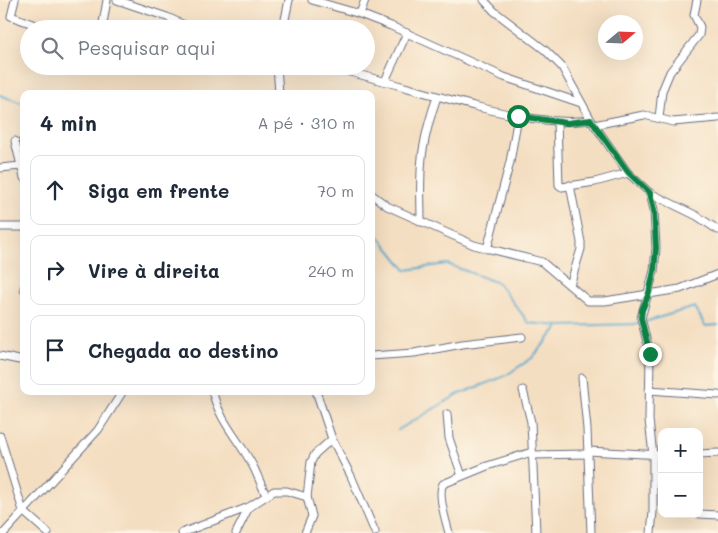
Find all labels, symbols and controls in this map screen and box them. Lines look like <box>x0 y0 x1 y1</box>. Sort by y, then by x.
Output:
north arrow <box>598 15 643 60</box>
search box <box>20 20 375 75</box>
icon: search <box>38 34 66 62</box>
text: Pesquisar aqui <box>78 35 216 60</box>
route start <box>507 105 530 128</box>
text: 4 min <box>40 109 97 136</box>
text: A pé · 310 m <box>258 112 355 133</box>
icon: ahead <box>41 176 69 204</box>
text: Siga em frente <box>88 178 229 203</box>
text: 70 m <box>317 180 354 201</box>
icon: right <box>41 256 69 284</box>
text: Vire à direita <box>88 258 220 283</box>
text: 240 m <box>308 260 354 281</box>
icon: arrive <box>41 336 69 364</box>
text: Chegada ao destino <box>88 338 278 363</box>
route end <box>639 343 662 366</box>
map controls <box>658 428 703 518</box>
button: + <box>658 428 703 473</box>
button: − <box>658 473 703 518</box>

